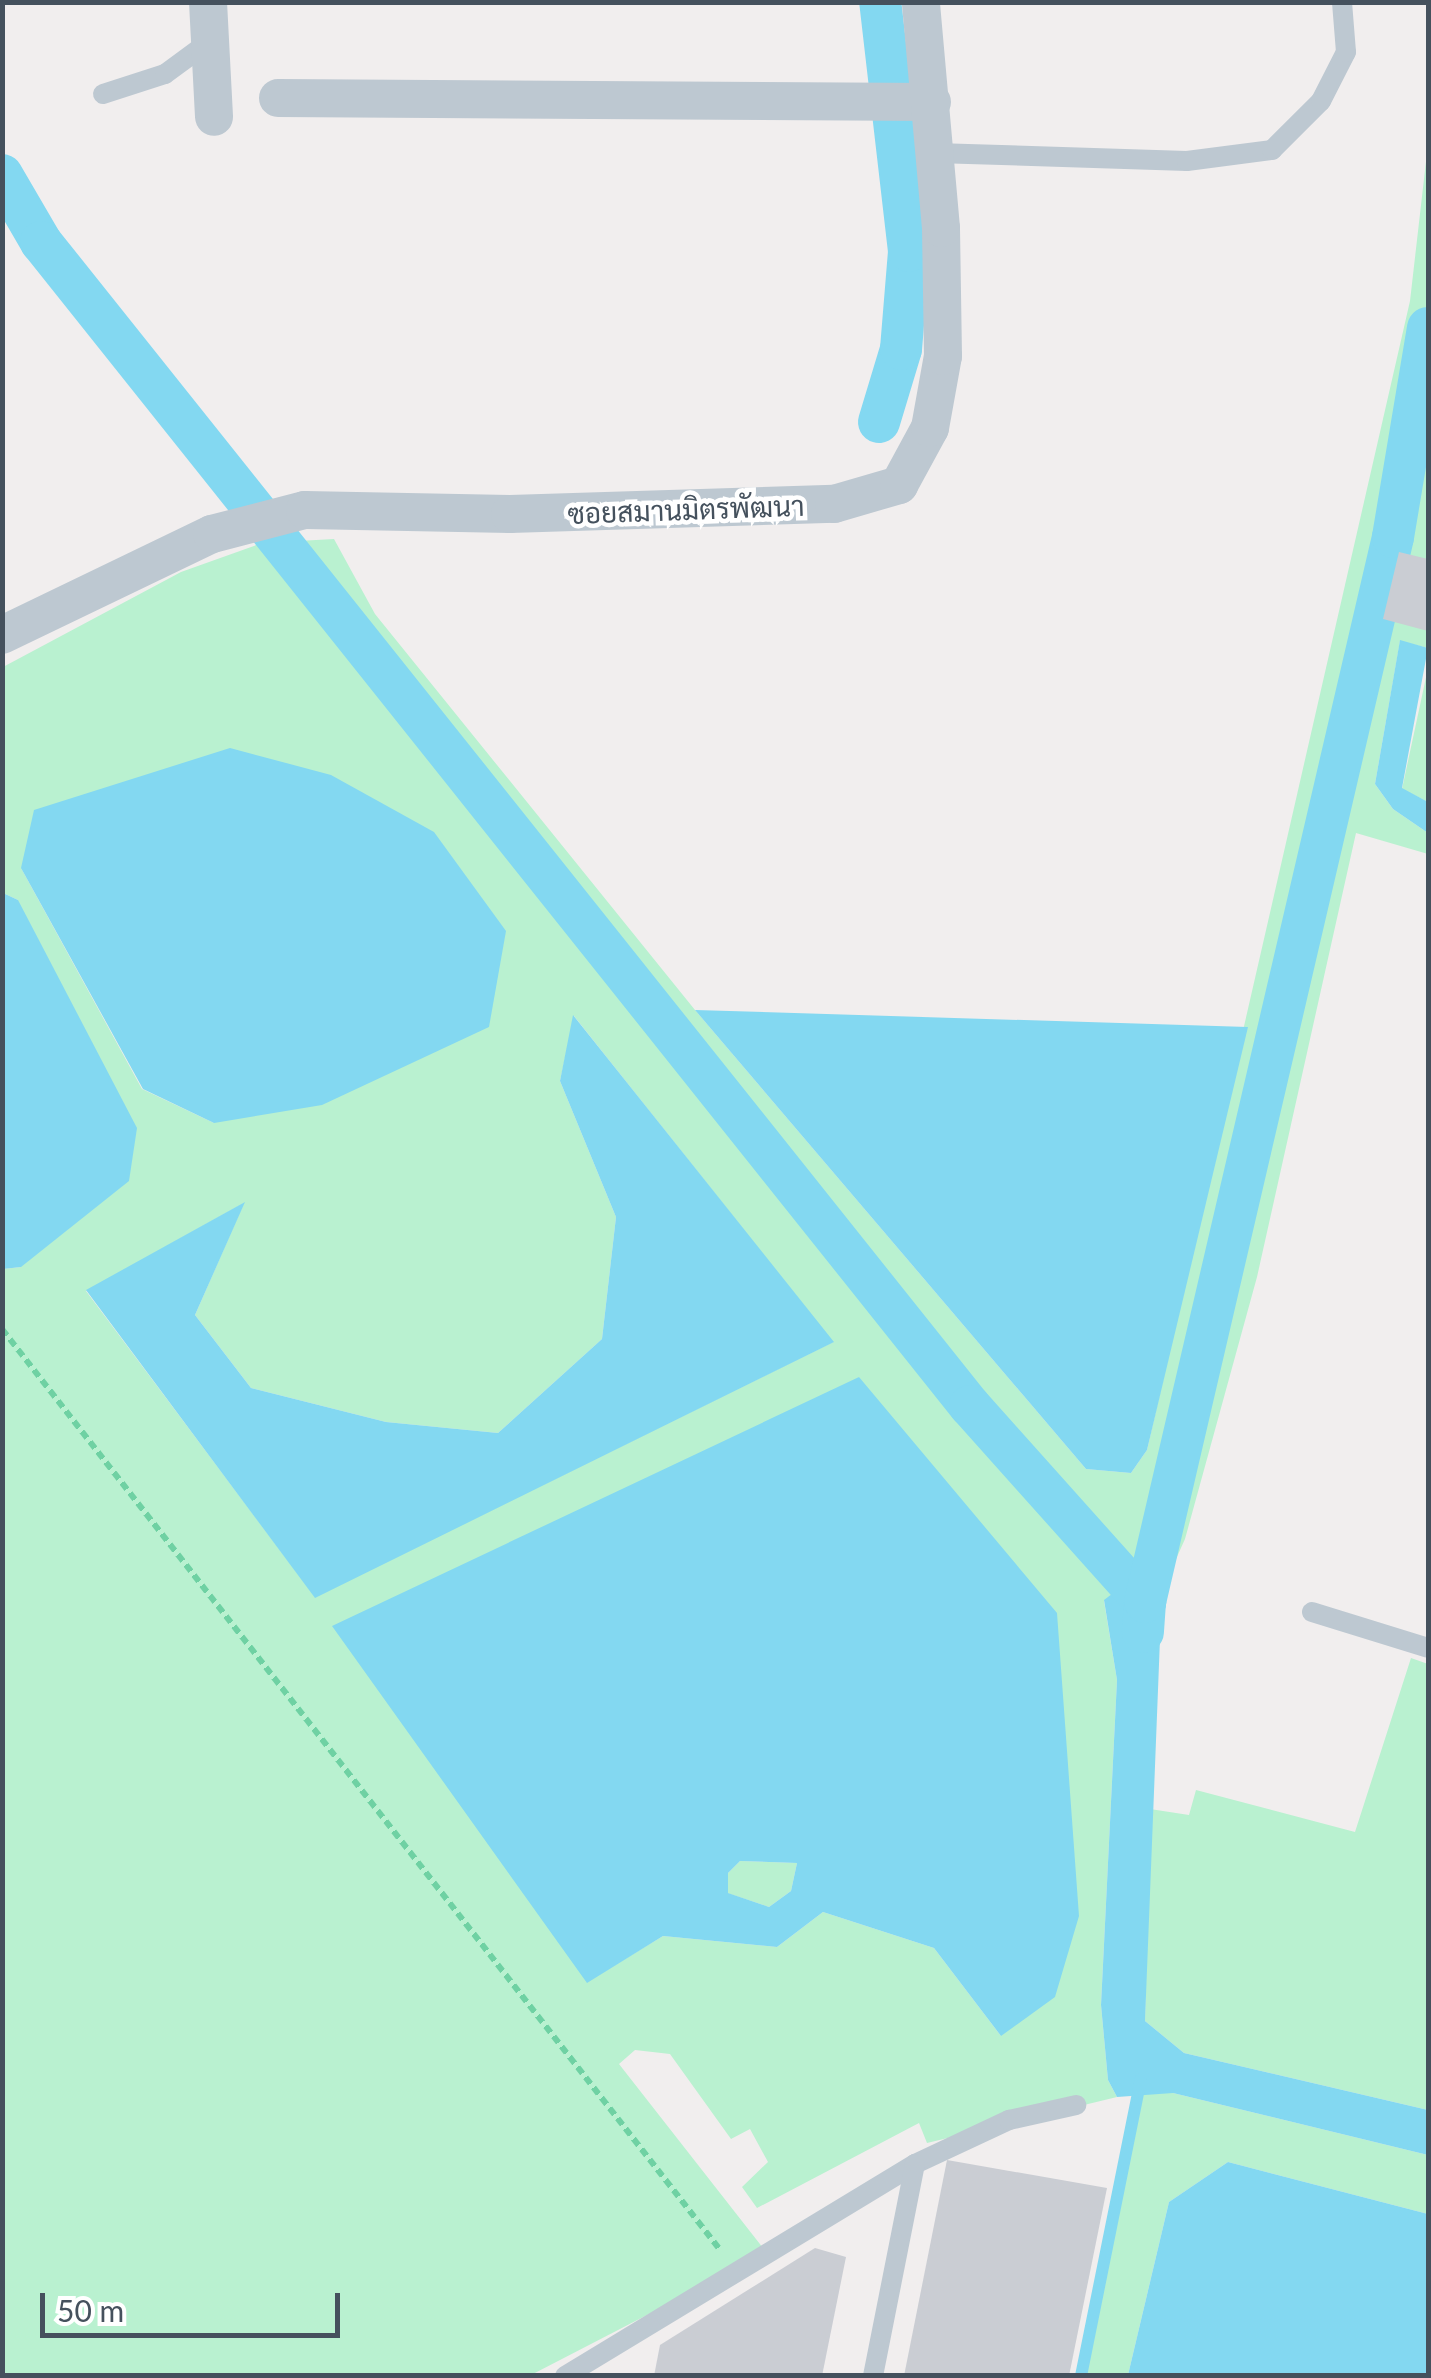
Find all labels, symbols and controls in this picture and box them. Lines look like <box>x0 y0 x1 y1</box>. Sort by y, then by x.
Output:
street label: ซอยสมานมิตรพัฒนา <box>567 488 805 530</box>
scale bar <box>45 2273 345 2335</box>
text: 50 m <box>57 2292 124 2328</box>

